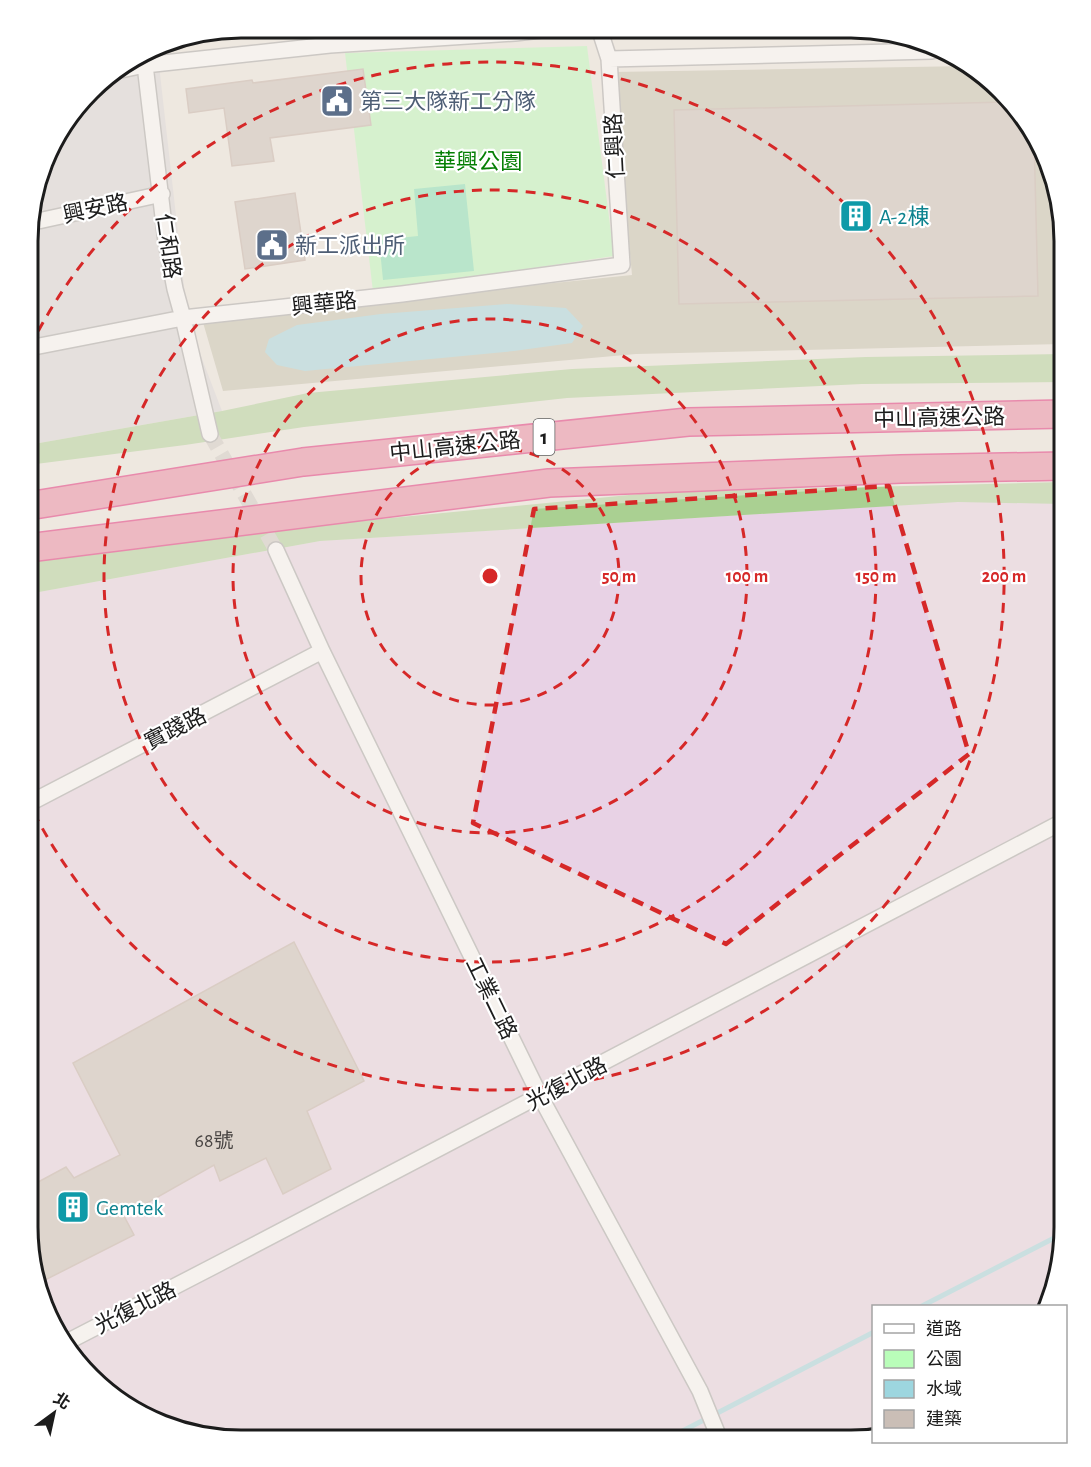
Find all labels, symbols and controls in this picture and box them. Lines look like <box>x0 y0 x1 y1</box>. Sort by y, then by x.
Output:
public building icon: 第三大隊新工分隊 <box>319 83 355 119</box>
place label: 第三大隊新工分隊 <box>360 90 536 113</box>
street label: 仁興路 <box>601 112 628 180</box>
park label: 華興公園 <box>434 150 522 173</box>
street label: 興安路 <box>60 190 130 227</box>
building icon: A-2棟 <box>838 198 874 234</box>
place label: A-2棟 <box>879 205 929 228</box>
street label: 仁和路 <box>153 212 184 280</box>
public building icon: 新工派出所 <box>254 227 290 263</box>
place label: 新工派出所 <box>295 234 405 257</box>
street label: 興華路 <box>290 289 358 318</box>
street label: 中山高速公路 <box>873 405 1005 430</box>
road number: 1 <box>534 419 554 455</box>
street label: 中山高速公路 <box>388 428 522 465</box>
centre of rings <box>480 566 500 586</box>
text: 50 m <box>602 568 636 586</box>
text: 100 m <box>726 568 768 586</box>
text: 150 m <box>856 568 896 586</box>
text: 200 m <box>982 568 1026 586</box>
street label: 實踐路 <box>141 703 210 754</box>
street label: 工業二路 <box>462 954 521 1043</box>
street label: 光復北路 <box>522 1053 610 1114</box>
house number: 68號 <box>195 1130 233 1151</box>
building icon: Gemtek <box>55 1189 91 1225</box>
place label: Gemtek <box>96 1197 163 1219</box>
street label: 光復北路 <box>91 1277 180 1338</box>
legend <box>872 1305 1067 1443</box>
text: 道路 <box>926 1319 962 1339</box>
text: 公園 <box>926 1350 962 1369</box>
text: 水域 <box>926 1380 962 1399</box>
north arrow <box>24 1383 84 1443</box>
text: 北 <box>51 1389 73 1412</box>
text: 建築 <box>926 1409 962 1429</box>

